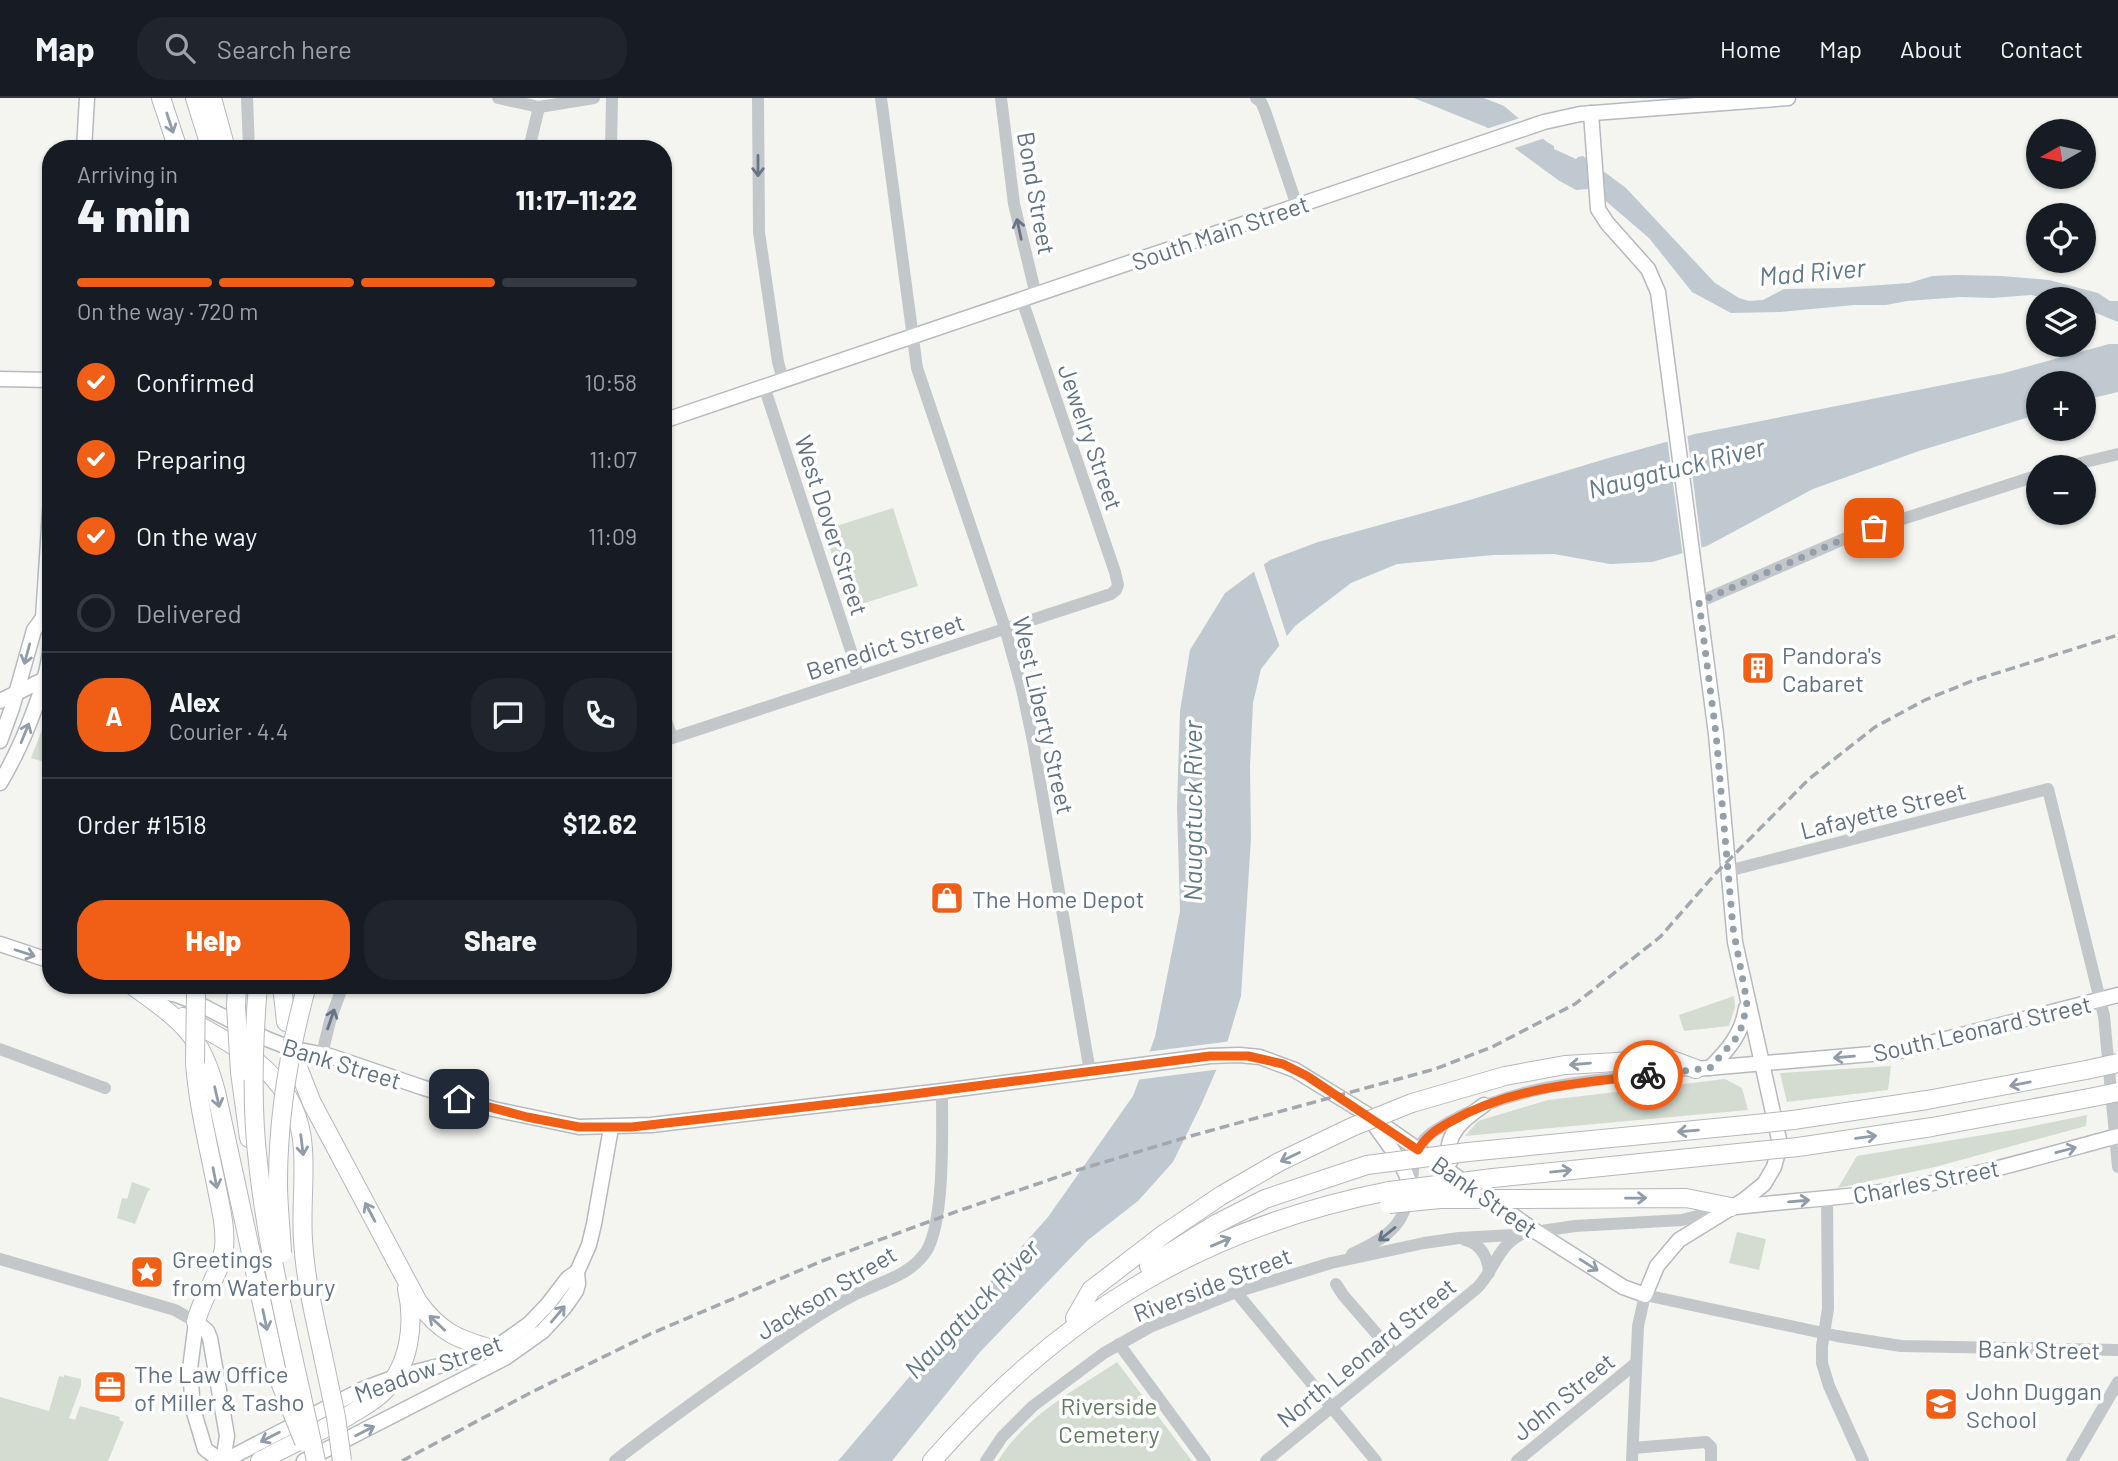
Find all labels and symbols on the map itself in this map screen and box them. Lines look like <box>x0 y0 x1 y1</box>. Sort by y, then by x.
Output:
one-way arrow <box>165 112 177 134</box>
north arrow <box>2026 119 2096 189</box>
street label: Bond Street <box>1012 129 1062 257</box>
one-way arrow <box>751 154 765 177</box>
street label: South Main Street <box>1128 188 1312 276</box>
one-way arrow <box>1012 218 1026 241</box>
water label: Mad River <box>1758 251 1867 291</box>
street label: Jewelry Street <box>1052 360 1130 514</box>
water label: Naugatuck River <box>1584 430 1768 504</box>
street label: West Dover Street <box>789 431 875 619</box>
pin <box>1844 498 1904 558</box>
street label: Benedict Street <box>802 607 968 685</box>
street label: West Liberty Street <box>1007 613 1081 817</box>
place label: Pandora's Cabaret <box>1782 640 1882 697</box>
one-way arrow <box>20 642 33 665</box>
building icon: Pandora's Cabaret <box>1739 649 1777 687</box>
water label: Naugatuck River <box>1176 720 1207 902</box>
one-way arrow <box>20 722 33 744</box>
street label: Lafayette Street <box>1797 775 1969 845</box>
shop icon: The Home Depot <box>928 879 966 917</box>
place label: The Home Depot <box>972 884 1144 913</box>
one-way arrow <box>14 947 36 960</box>
street label: South Leonard Street <box>1870 989 2094 1067</box>
one-way arrow <box>326 1009 338 1031</box>
street label: Bank Street <box>279 1031 405 1095</box>
courier <box>1613 1040 1683 1110</box>
one-way arrow <box>1833 1051 1855 1064</box>
one-way arrow <box>1570 1058 1592 1071</box>
pin <box>429 1069 489 1129</box>
one-way arrow <box>2009 1077 2031 1091</box>
one-way arrow <box>212 1086 225 1108</box>
one-way arrow <box>1677 1125 1699 1138</box>
one-way arrow <box>1854 1131 1877 1144</box>
one-way arrow <box>295 1133 308 1156</box>
one-way arrow <box>2054 1143 2077 1156</box>
street label: Bank Street <box>1427 1149 1543 1243</box>
one-way arrow <box>1280 1151 1301 1164</box>
street label: Charles Street <box>1850 1153 2002 1209</box>
one-way arrow <box>1549 1164 1572 1177</box>
one-way arrow <box>209 1166 222 1189</box>
one-way arrow <box>1624 1191 1647 1205</box>
one-way arrow <box>1788 1195 1810 1208</box>
one-way arrow <box>362 1202 376 1223</box>
one-way arrow <box>1378 1225 1396 1241</box>
water label: Naugatuck River <box>897 1232 1046 1384</box>
one-way arrow <box>1210 1235 1231 1248</box>
street label: Jackson Street <box>751 1239 901 1345</box>
street label: Riverside Street <box>1129 1241 1295 1327</box>
place label: Greetings from Waterbury <box>172 1244 335 1301</box>
place icon: Greetings from Waterbury <box>128 1253 166 1291</box>
one-way arrow <box>1579 1258 1598 1273</box>
street label: North Leonard Street <box>1271 1271 1461 1433</box>
one-way arrow <box>551 1306 566 1324</box>
one-way arrow <box>258 1308 272 1331</box>
one-way arrow <box>429 1314 446 1331</box>
street label: Meadow Street <box>350 1328 506 1408</box>
street label: Bank Street <box>1978 1333 2100 1365</box>
street label: John Street <box>1506 1346 1620 1446</box>
place label: The Law Office of Miller & Tasho <box>134 1359 304 1416</box>
office icon: The Law Office of Miller & Tasho <box>91 1368 129 1406</box>
place label: John Duggan School <box>1966 1376 2102 1433</box>
school or university icon: John Duggan School <box>1922 1385 1960 1423</box>
park label: Riverside Cemetery <box>1058 1391 1160 1448</box>
one-way arrow <box>354 1423 375 1437</box>
one-way arrow <box>261 1431 281 1445</box>

